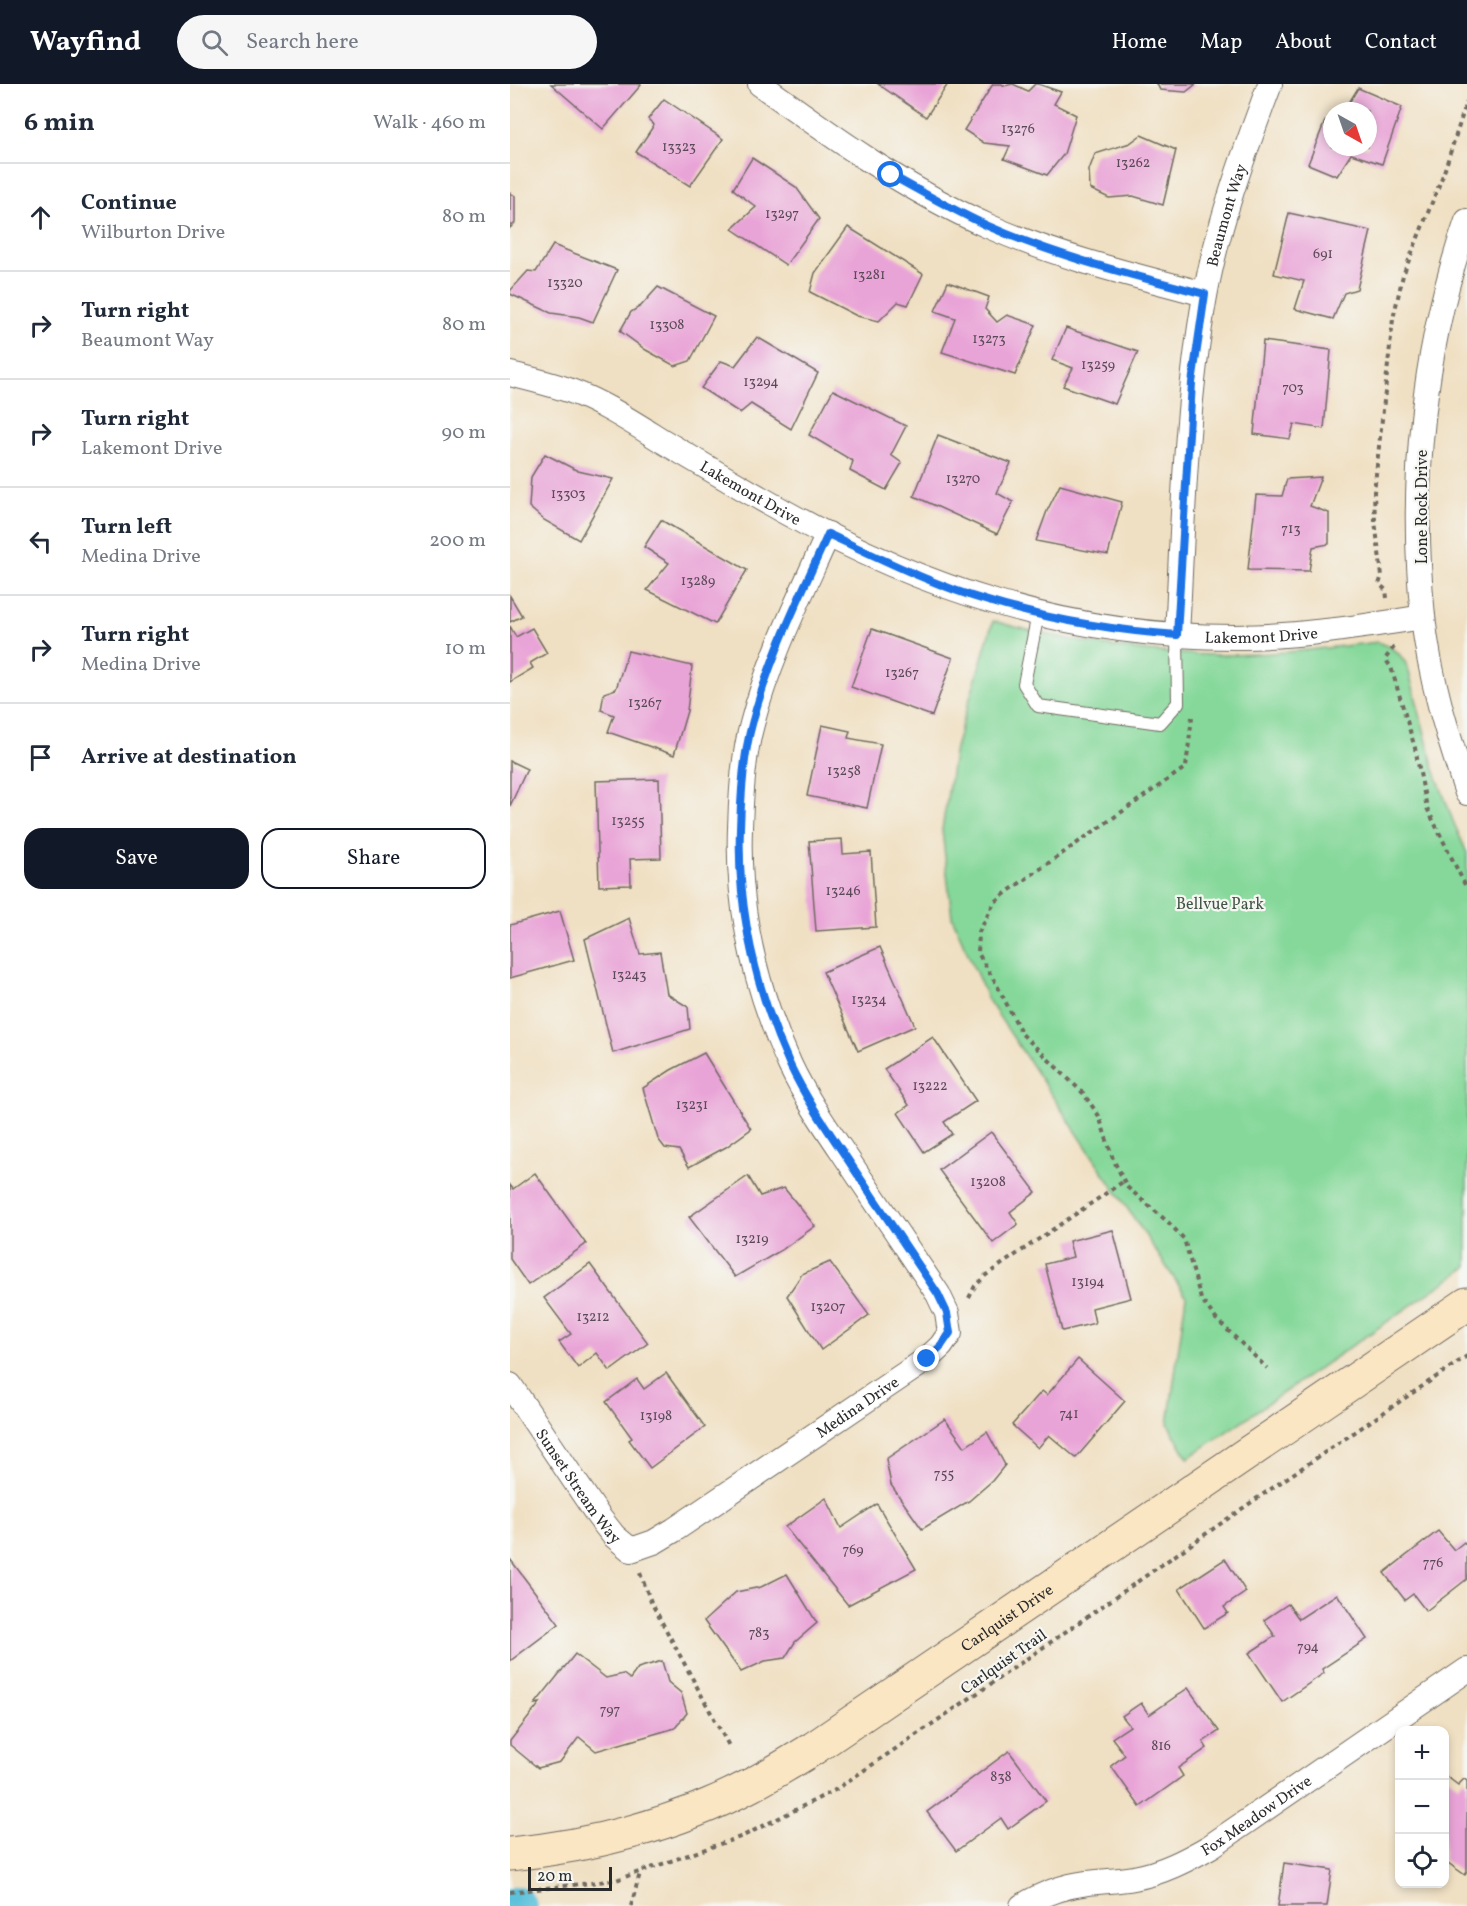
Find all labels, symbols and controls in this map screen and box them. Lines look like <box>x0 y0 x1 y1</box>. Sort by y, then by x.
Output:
search box <box>177 15 597 69</box>
text: Wayfind <box>30 23 141 62</box>
icon: search <box>198 26 231 59</box>
text: Search here <box>246 27 359 58</box>
text: Home <box>1112 28 1167 57</box>
text: Map <box>1200 28 1242 57</box>
text: About <box>1275 28 1332 57</box>
text: Contact <box>1365 28 1437 57</box>
north arrow <box>1323 102 1377 156</box>
text: 6 min <box>24 105 95 141</box>
text: Walk · 460 m <box>373 109 486 137</box>
house number: 13276 <box>1001 120 1035 139</box>
house number: 13323 <box>662 138 696 157</box>
house number: 13262 <box>1116 154 1150 173</box>
route start <box>877 161 903 187</box>
street label: Beaumont Way <box>1202 161 1253 269</box>
text: Continue <box>81 188 177 219</box>
icon: ahead <box>24 201 57 234</box>
text: 80 m <box>442 203 486 231</box>
house number: 13297 <box>765 205 799 224</box>
text: Wilburton Drive <box>81 219 225 247</box>
house number: 691 <box>1313 245 1333 264</box>
house number: 13281 <box>853 266 885 285</box>
house number: 13320 <box>547 274 583 293</box>
text: Turn right <box>81 296 189 327</box>
icon: right <box>24 309 57 342</box>
text: 80 m <box>442 311 486 339</box>
house number: 13308 <box>650 316 684 335</box>
text: Beaumont Way <box>81 327 214 355</box>
house number: 13273 <box>972 330 1006 349</box>
house number: 13259 <box>1081 356 1115 375</box>
house number: 13294 <box>743 373 779 392</box>
house number: 703 <box>1282 379 1304 398</box>
text: Turn right <box>81 404 189 435</box>
icon: right <box>24 417 57 450</box>
text: 90 m <box>442 419 486 447</box>
text: Lakemont Drive <box>81 435 222 463</box>
street label: Lone Rock Drive <box>1412 450 1434 564</box>
street label: Lakemont Drive <box>695 456 804 532</box>
house number: 13270 <box>946 470 980 489</box>
house number: 13303 <box>551 485 585 504</box>
text: Turn left <box>81 512 172 543</box>
house number: 713 <box>1281 520 1301 539</box>
icon: left <box>24 525 57 558</box>
text: 200 m <box>429 527 486 555</box>
text: Medina Drive <box>81 543 201 571</box>
house number: 13289 <box>681 572 715 591</box>
text: Turn right <box>81 620 189 651</box>
street label: Lakemont Drive <box>1204 623 1319 650</box>
icon: right <box>24 633 57 666</box>
text: 10 m <box>445 635 486 663</box>
text: Medina Drive <box>81 651 201 679</box>
house number: 13267 <box>885 664 919 683</box>
house number: 13267 <box>628 694 662 713</box>
icon: arrive <box>24 741 57 774</box>
text: Arrive at destination <box>81 742 297 773</box>
house number: 13258 <box>827 762 861 781</box>
house number: 13255 <box>611 812 645 831</box>
button: Save <box>24 828 249 889</box>
button: Share <box>261 828 486 889</box>
house number: 13246 <box>825 882 861 901</box>
park label: Bellvue Park <box>1176 894 1264 916</box>
house number: 13243 <box>612 966 646 985</box>
house number: 13234 <box>851 991 887 1010</box>
house number: 13222 <box>912 1077 948 1096</box>
house number: 13231 <box>676 1096 708 1115</box>
house number: 13208 <box>970 1173 1006 1192</box>
house number: 13219 <box>736 1230 768 1249</box>
house number: 13194 <box>1071 1273 1105 1292</box>
house number: 13207 <box>810 1298 846 1317</box>
house number: 13212 <box>576 1308 610 1327</box>
route end <box>913 1345 939 1371</box>
street label: Medina Drive <box>812 1372 904 1444</box>
house number: 741 <box>1059 1405 1079 1424</box>
house number: 13198 <box>640 1407 672 1426</box>
street label: Sunset Stream Way <box>530 1425 625 1550</box>
house number: 755 <box>934 1465 954 1484</box>
house number: 769 <box>842 1541 864 1560</box>
house number: 776 <box>1423 1554 1443 1573</box>
street label: Carlquist Drive <box>957 1580 1058 1658</box>
house number: 783 <box>749 1624 769 1643</box>
street label: Carlquist Trail <box>957 1625 1052 1701</box>
house number: 794 <box>1297 1638 1319 1657</box>
house number: 797 <box>600 1701 621 1720</box>
map controls <box>1395 1726 1449 1888</box>
button: + <box>1395 1726 1449 1780</box>
house number: 816 <box>1151 1737 1171 1756</box>
house number: 838 <box>990 1768 1012 1787</box>
street label: Fox Meadow Drive <box>1198 1771 1317 1862</box>
button: − <box>1395 1780 1449 1834</box>
button: locate <box>1395 1834 1449 1888</box>
scale bar <box>528 1864 612 1892</box>
text: 20 m <box>537 1866 572 1888</box>

